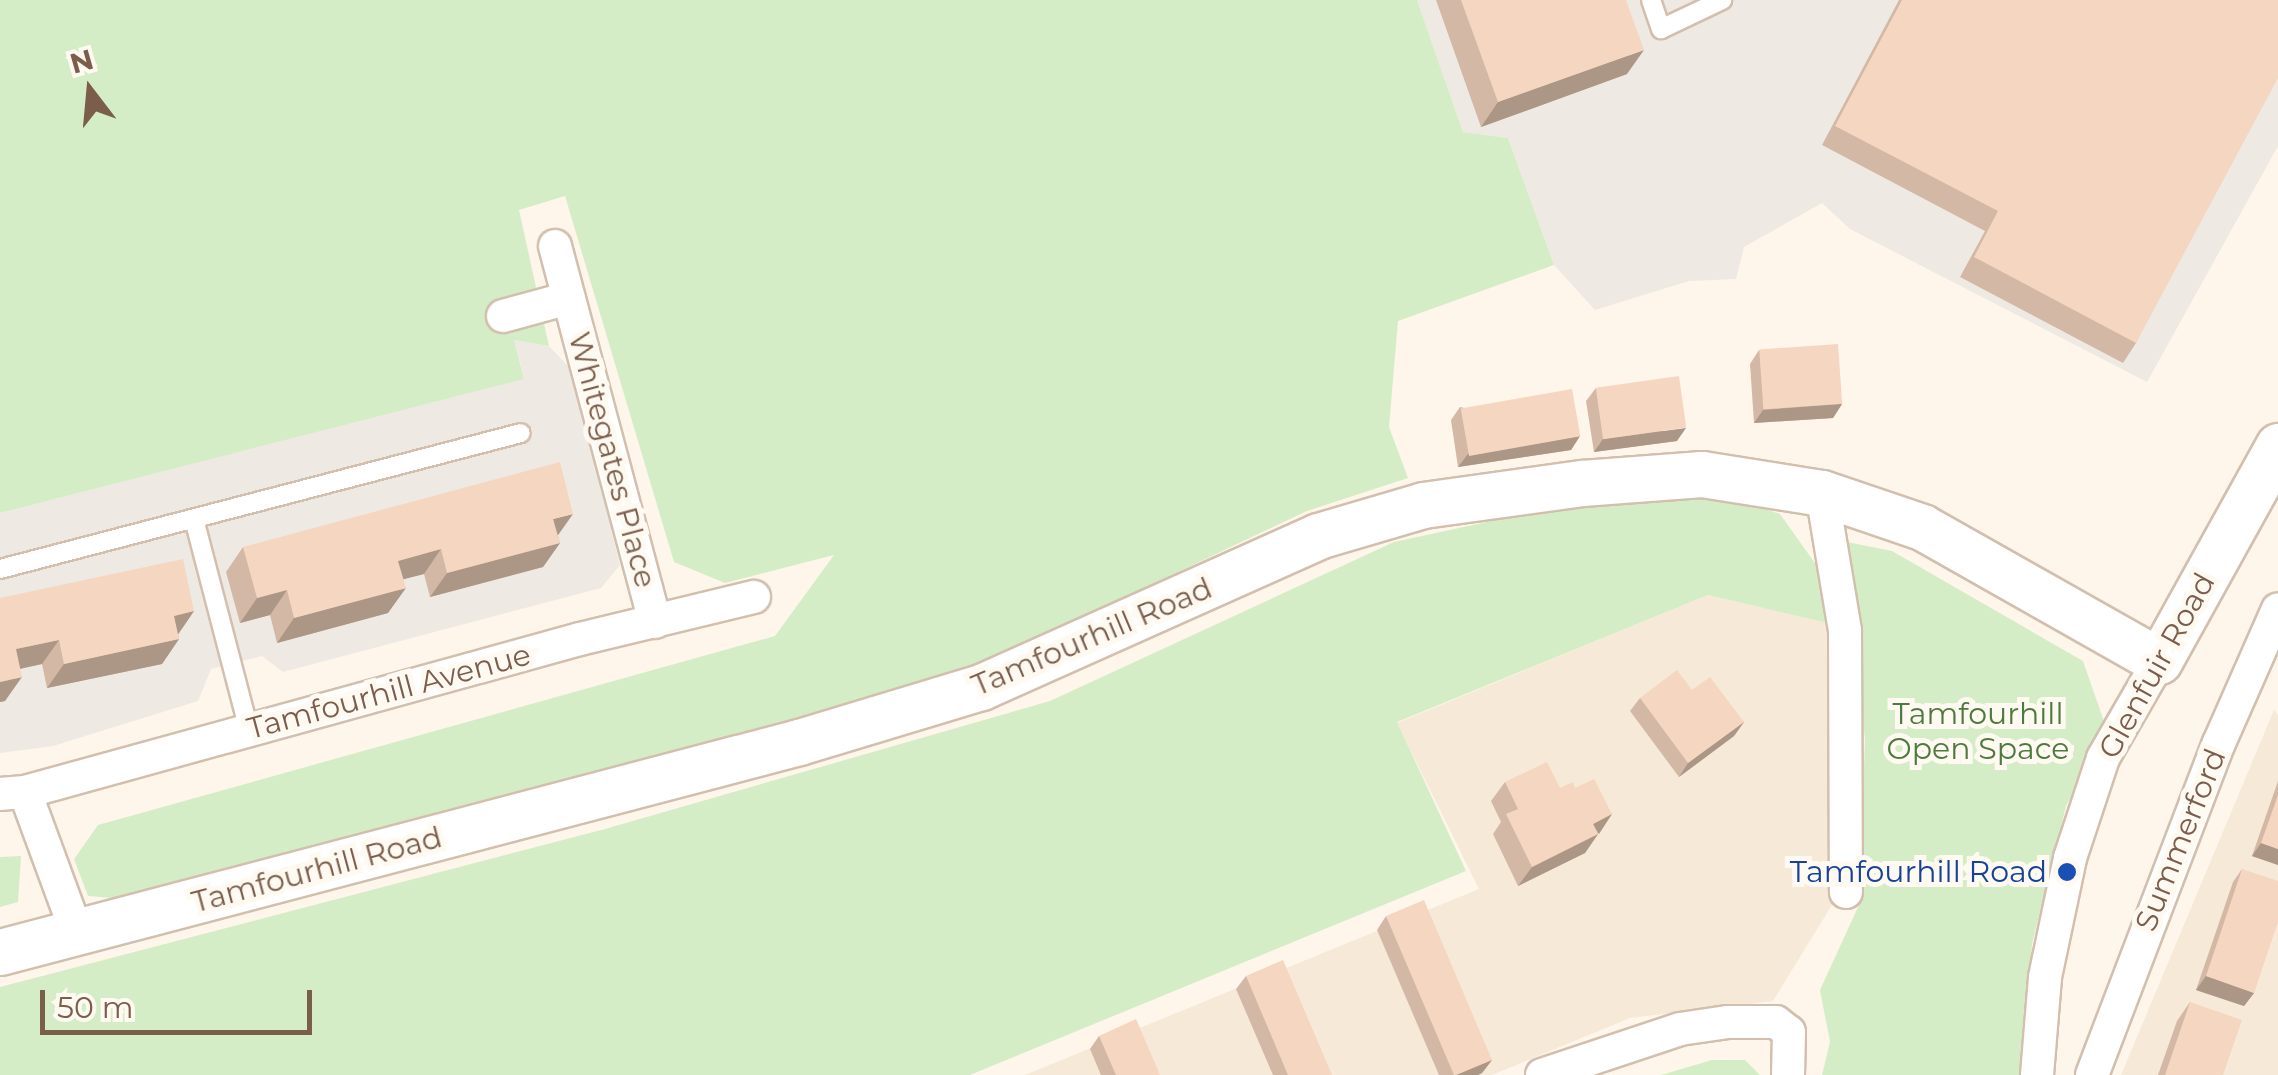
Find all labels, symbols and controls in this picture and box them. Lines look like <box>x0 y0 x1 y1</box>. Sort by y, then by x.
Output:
north arrow <box>40 40 140 140</box>
text: N <box>66 42 97 81</box>
street label: Whitegates Place <box>561 328 663 592</box>
street label: Glenfuir Road <box>2091 567 2223 765</box>
street label: Tamfourhill Road <box>967 570 1217 704</box>
street label: Tamfourhill Avenue <box>243 637 535 747</box>
park label: Tamfourhill Open Space <box>1887 696 2069 766</box>
street label: Summerford <box>2128 744 2234 936</box>
street label: Tamfourhill Road <box>188 819 446 921</box>
place label: Tamfourhill Road <box>1790 854 2047 890</box>
marker: Tamfourhill Road <box>2056 861 2078 883</box>
scale bar <box>45 970 318 1032</box>
text: 50 m <box>57 989 134 1026</box>

